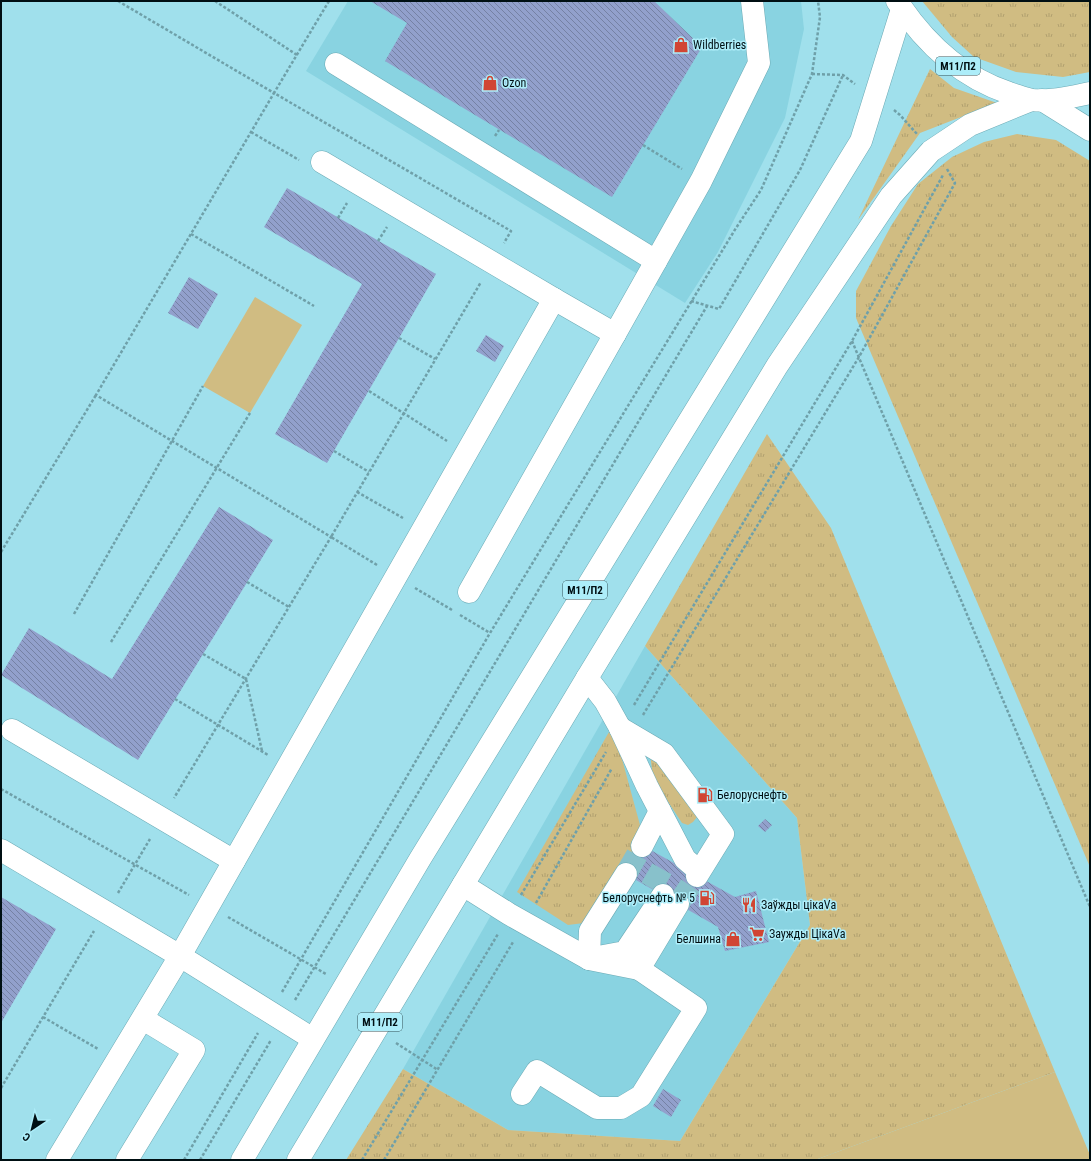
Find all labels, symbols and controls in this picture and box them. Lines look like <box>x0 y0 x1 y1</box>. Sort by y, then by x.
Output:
shop icon: Wildberries <box>672 36 690 54</box>
place label: Wildberries <box>693 38 746 52</box>
road number: М11/П2 <box>936 57 980 75</box>
shop icon: Ozon <box>481 74 499 92</box>
place label: Ozon <box>502 76 526 90</box>
road number: М11/П2 <box>563 581 607 599</box>
fuel station icon: Белоруснефть <box>696 786 714 804</box>
place label: Белоруснефть <box>717 788 788 802</box>
fuel station icon: Белоруснефть № 5 <box>698 889 716 907</box>
place label: Белоруснефть № 5 <box>603 891 695 905</box>
restaurant icon: Заўжды цікаVа <box>740 896 758 914</box>
place label: Заўжды цікаVа <box>761 898 836 912</box>
supermarket icon: Заужды ЦікаVа <box>748 925 766 943</box>
place label: Заужды ЦікаVа <box>769 927 846 941</box>
shop icon: Белшина <box>724 930 742 948</box>
place label: Белшина <box>676 932 721 946</box>
road number: М11/П2 <box>358 1013 402 1031</box>
north arrow <box>12 1109 52 1149</box>
text: С <box>20 1130 33 1144</box>

